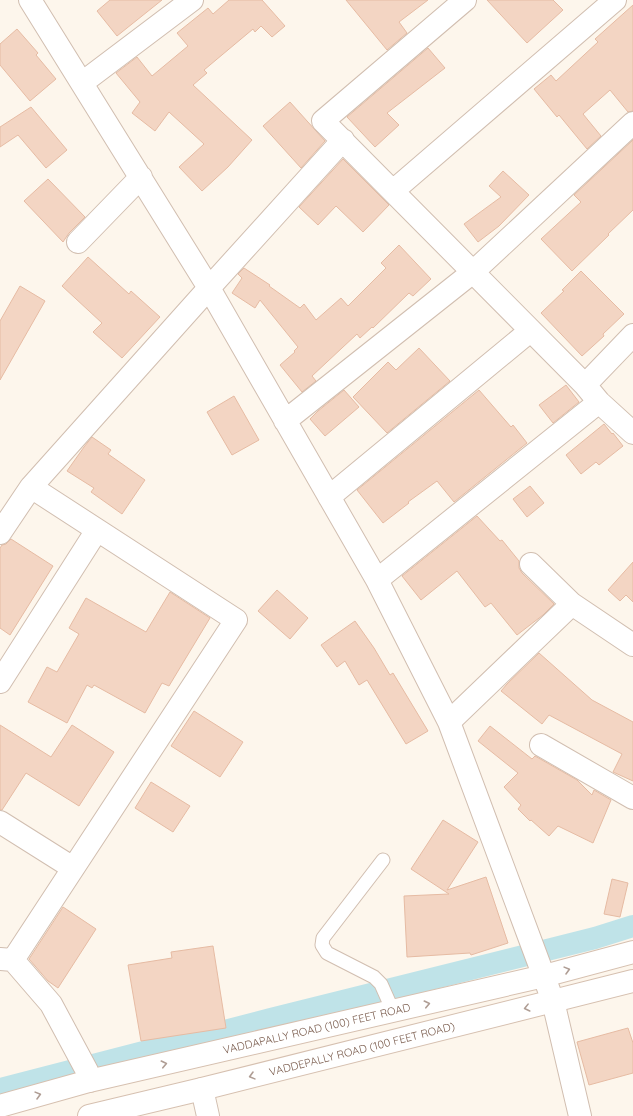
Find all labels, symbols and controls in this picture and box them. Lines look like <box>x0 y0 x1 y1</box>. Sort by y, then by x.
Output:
one-way arrow <box>563 966 570 975</box>
street label: VADDAPALLY ROAD (100) FEET ROAD <box>222 1000 412 1057</box>
one-way arrow <box>424 1000 430 1008</box>
one-way arrow <box>524 1003 531 1011</box>
street label: VADDEPALLY ROAD (100 FEET ROAD) <box>268 1019 456 1079</box>
one-way arrow <box>160 1060 167 1069</box>
one-way arrow <box>249 1072 255 1080</box>
one-way arrow <box>34 1092 41 1100</box>

